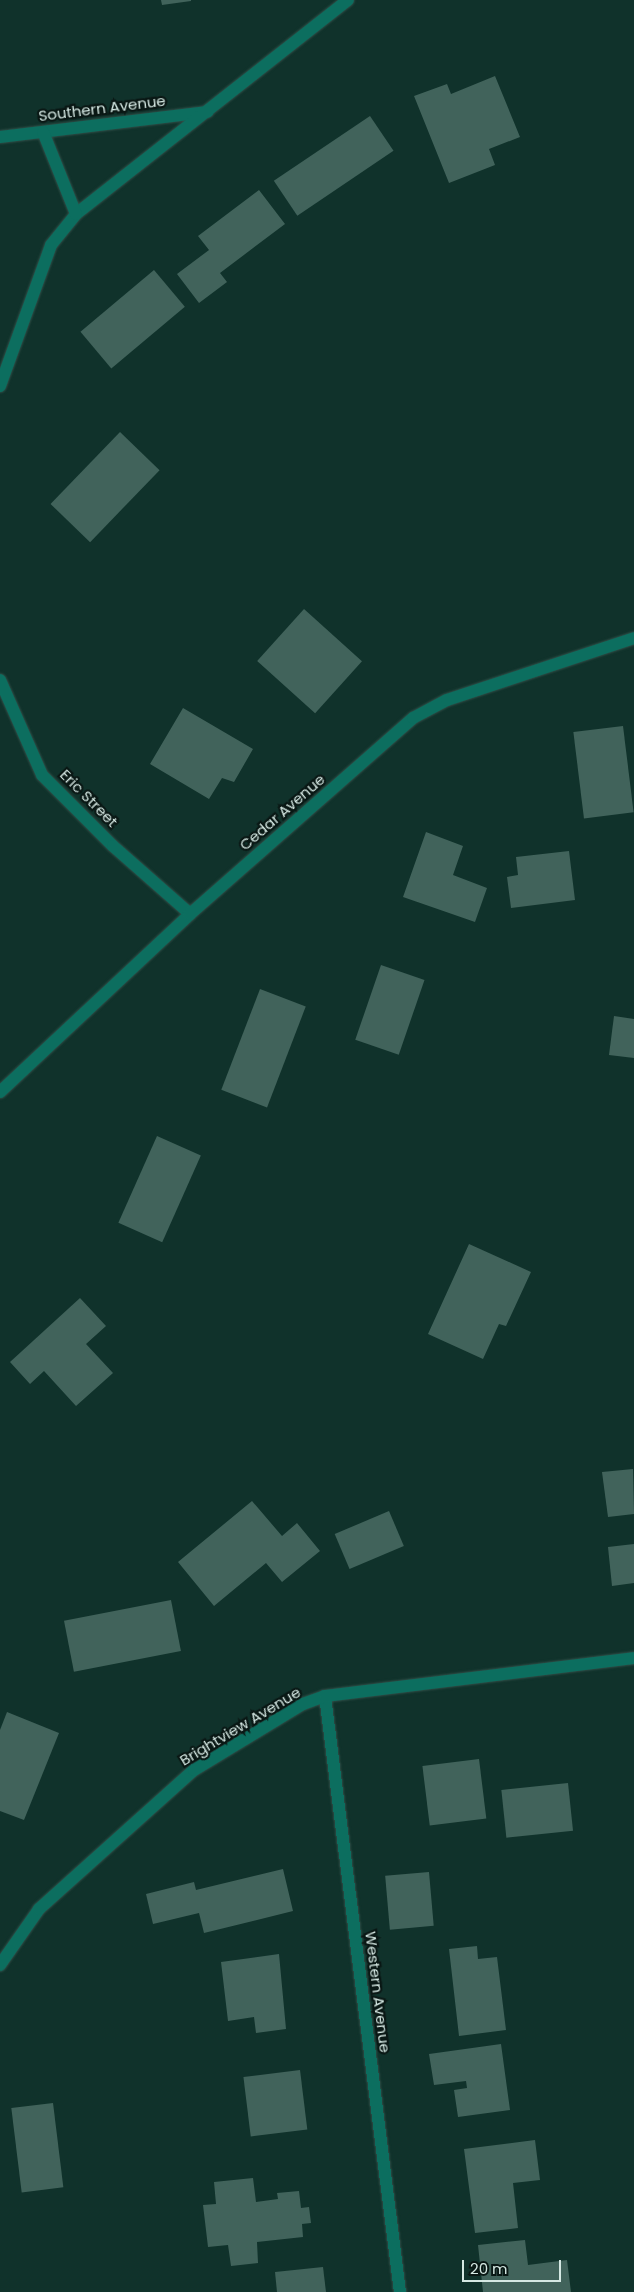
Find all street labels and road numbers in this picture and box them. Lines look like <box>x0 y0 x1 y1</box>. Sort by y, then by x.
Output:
street label: Southern Avenue <box>37 91 167 125</box>
street label: Eric Street <box>56 765 122 831</box>
street label: Cedar Avenue <box>236 770 328 854</box>
street label: Brightview Avenue <box>176 1683 304 1769</box>
street label: Western Avenue <box>362 1930 394 2054</box>

